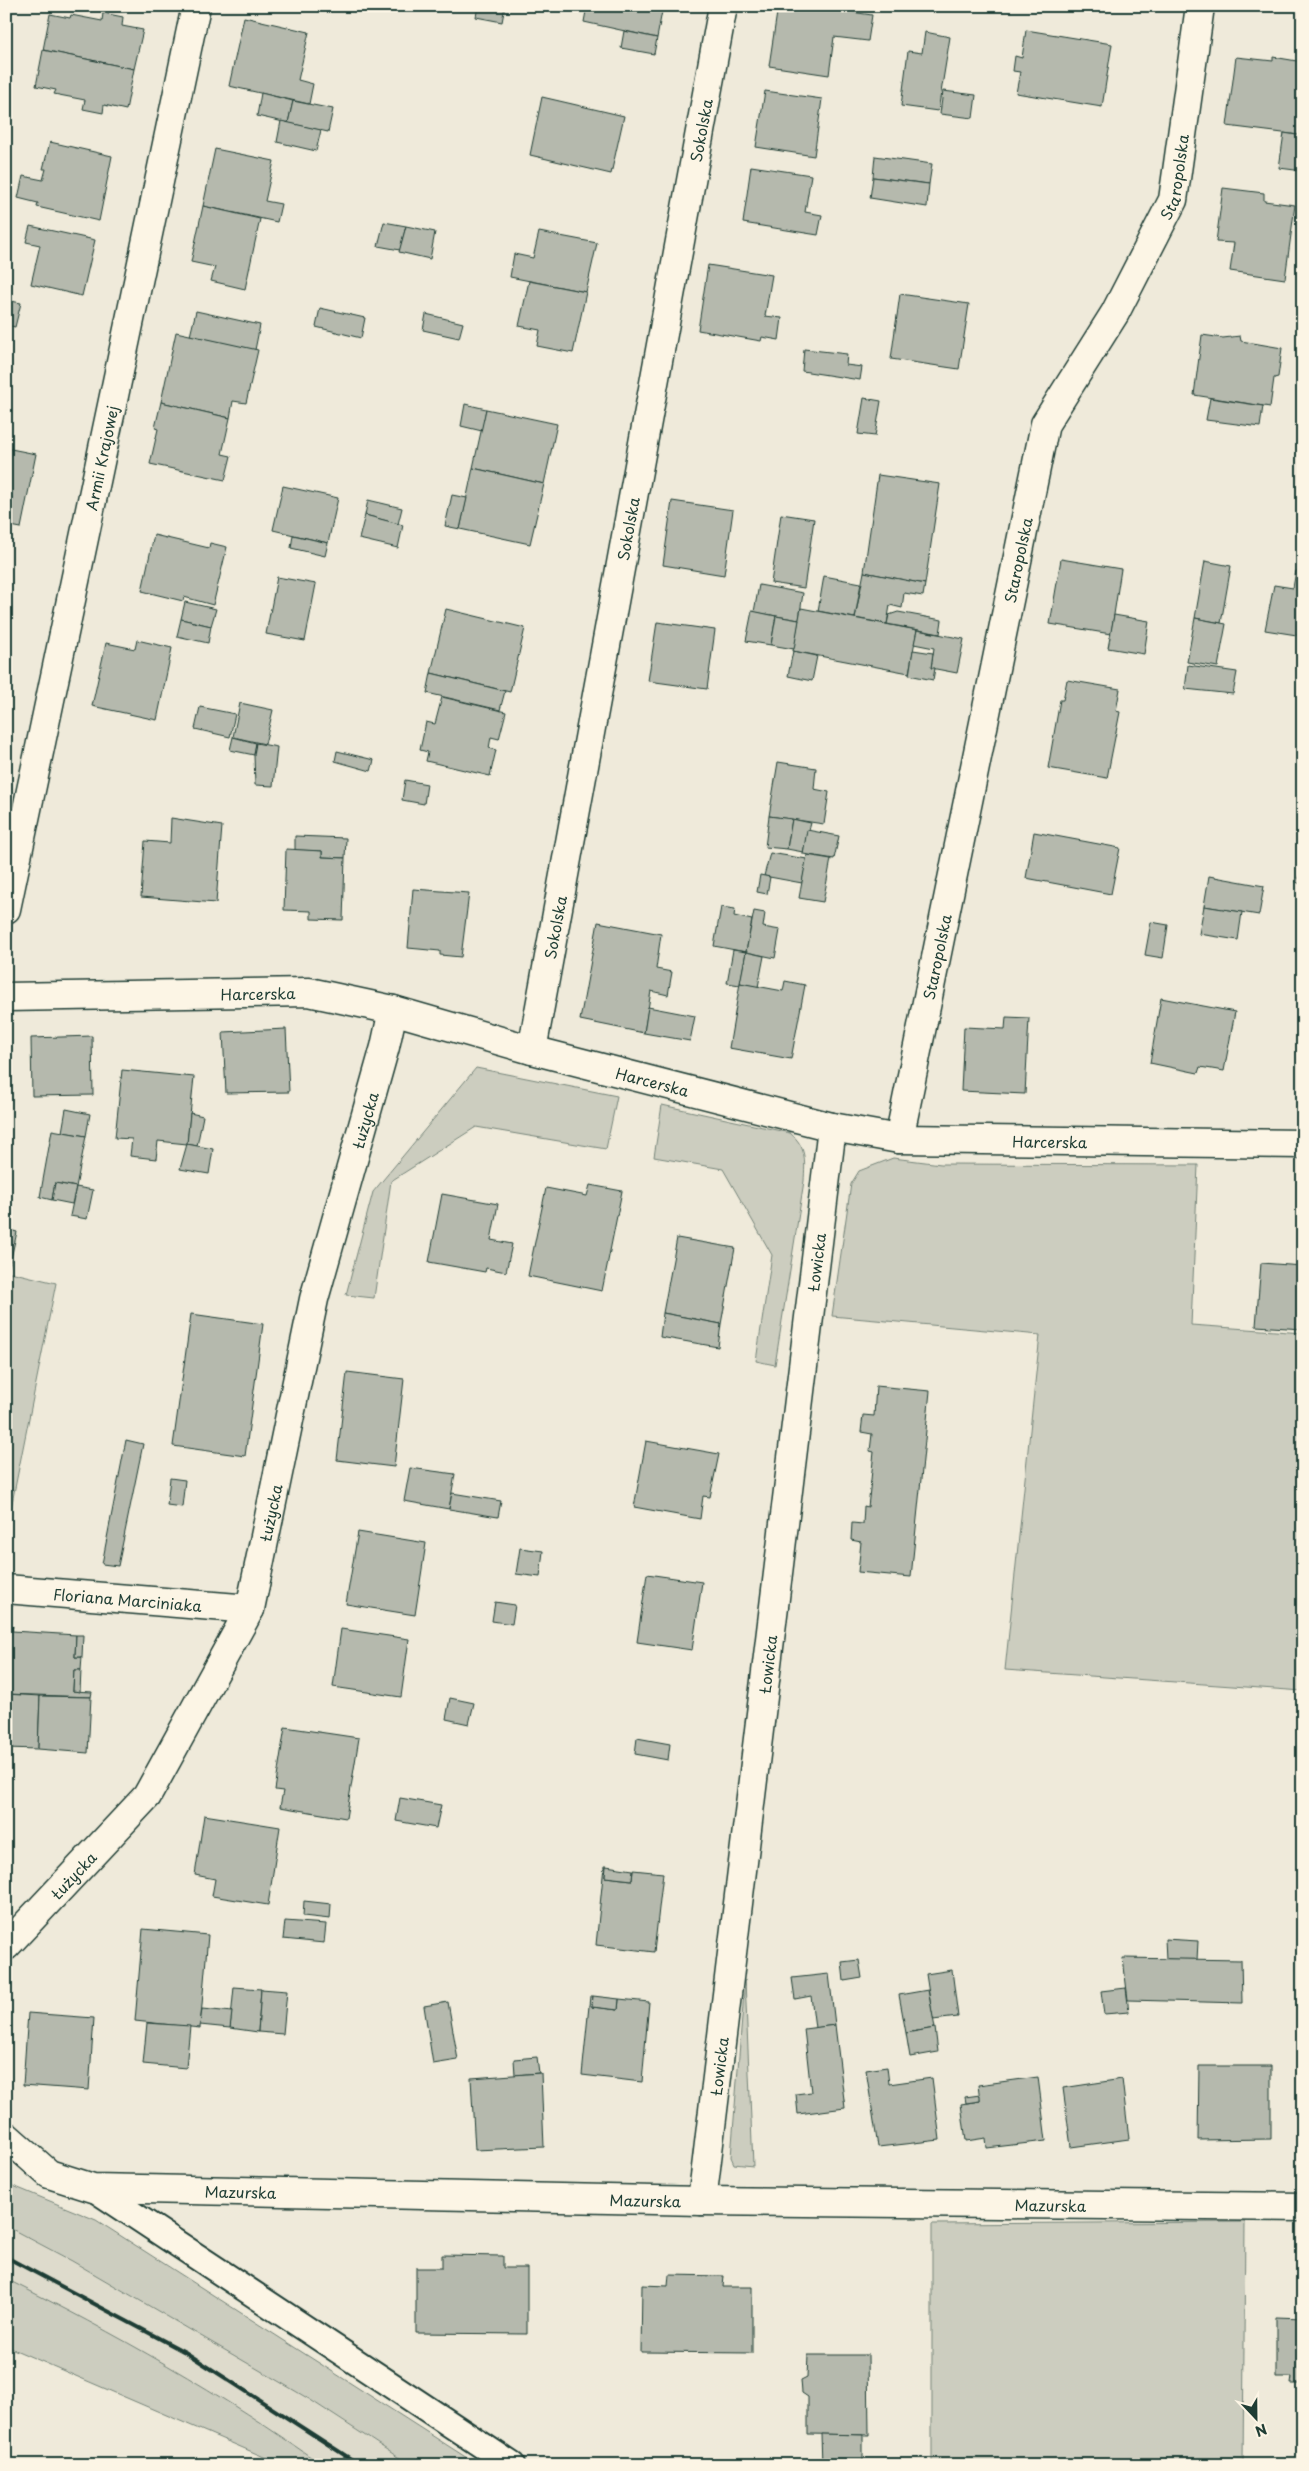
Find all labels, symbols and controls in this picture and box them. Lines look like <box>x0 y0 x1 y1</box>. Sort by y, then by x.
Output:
street label: Sokolska <box>683 96 717 164</box>
street label: Staropolska <box>1153 132 1194 223</box>
street label: Armii Krajowej <box>79 403 123 512</box>
street label: Sokolska <box>610 494 645 562</box>
street label: Staropolska <box>997 514 1037 605</box>
street label: Sokolska <box>537 893 572 961</box>
street label: Staropolska <box>916 911 956 1002</box>
street label: Harcerska <box>220 981 296 1005</box>
street label: Harcerska <box>613 1060 692 1102</box>
street label: Łużycka <box>345 1088 384 1151</box>
street label: Harcerska <box>1012 1129 1088 1153</box>
street label: Łowicka <box>801 1231 831 1293</box>
street label: Łużycka <box>253 1481 287 1543</box>
street label: Floriana Marciniaka <box>52 1581 203 1617</box>
street label: Łowicka <box>752 1633 782 1695</box>
street label: Łużycka <box>45 1845 102 1904</box>
street label: Łowicka <box>703 2035 733 2097</box>
street label: Mazurska <box>204 2179 277 2203</box>
street label: Mazurska <box>609 2188 682 2212</box>
street label: Mazurska <box>1014 2193 1087 2216</box>
north arrow <box>1232 2394 1282 2444</box>
text: N <box>1252 2419 1270 2442</box>

